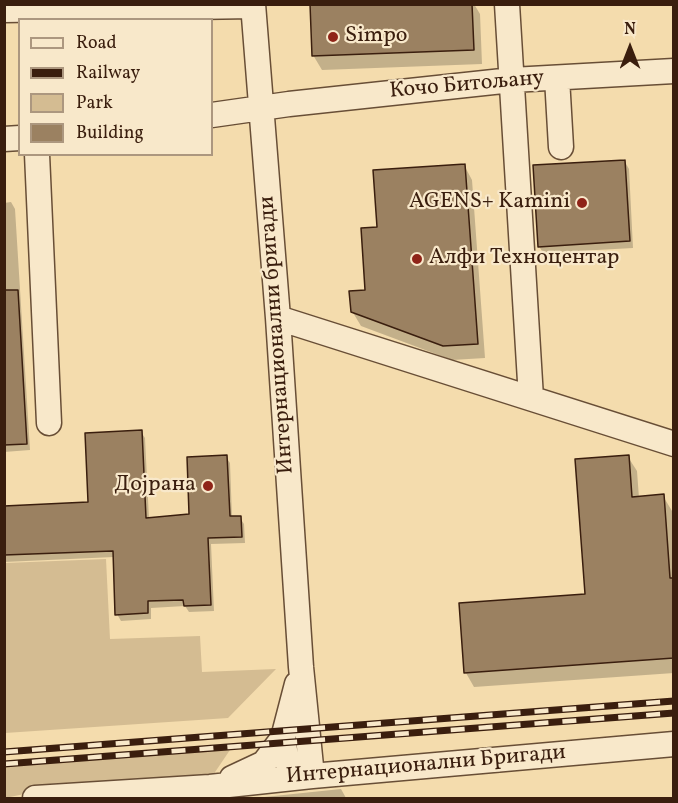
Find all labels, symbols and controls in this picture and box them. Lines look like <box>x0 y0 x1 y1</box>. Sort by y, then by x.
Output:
legend <box>18 18 213 156</box>
north arrow <box>600 18 660 78</box>
text: N <box>624 19 636 41</box>
place label: Simpo <box>345 24 408 50</box>
marker: Simpo <box>326 30 340 44</box>
text: Road <box>76 31 117 56</box>
text: Railway <box>76 61 140 86</box>
street label: Кочо Битољану <box>389 66 545 106</box>
text: Park <box>76 91 113 116</box>
text: Building <box>76 121 144 146</box>
place label: AGENS+ Kamini <box>409 190 570 216</box>
street label: Интернационални бригади <box>255 195 301 475</box>
marker: AGENS+ Kamini <box>575 196 589 210</box>
place label: Алфи Техноцентар <box>429 246 619 272</box>
marker: Алфи Техноцентар <box>410 252 424 266</box>
place label: Дојрана <box>114 473 196 499</box>
marker: Дојрана <box>201 479 215 493</box>
street label: Интернационални Бригади <box>285 741 567 791</box>

